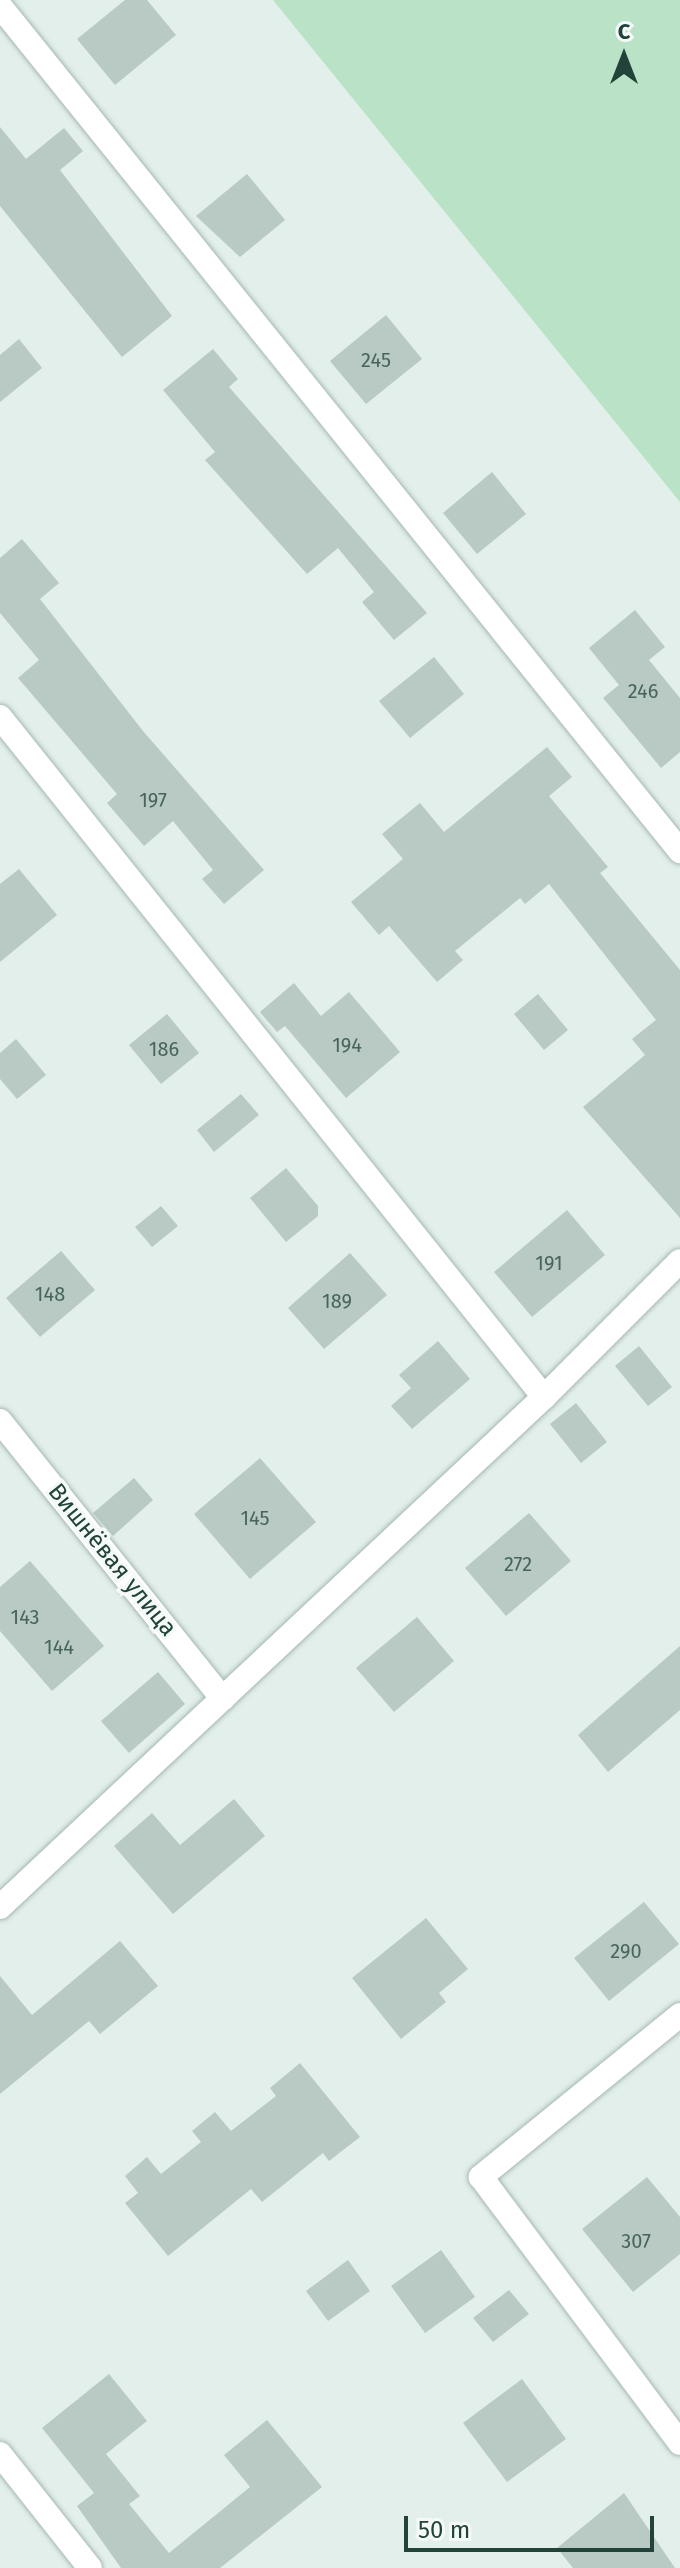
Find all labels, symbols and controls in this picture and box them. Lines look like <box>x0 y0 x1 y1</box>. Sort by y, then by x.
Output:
north arrow <box>584 16 664 96</box>
text: С <box>618 18 630 45</box>
house number: 245 <box>361 348 391 372</box>
house number: 246 <box>628 679 658 703</box>
house number: 197 <box>139 788 167 812</box>
house number: 194 <box>332 1033 362 1057</box>
house number: 186 <box>149 1037 179 1061</box>
house number: 191 <box>535 1251 563 1275</box>
house number: 148 <box>35 1282 65 1306</box>
house number: 189 <box>322 1289 352 1313</box>
street label: Вишнёвая улица <box>42 1478 182 1642</box>
house number: 145 <box>240 1506 270 1530</box>
house number: 272 <box>504 1552 532 1576</box>
house number: 143 <box>11 1605 39 1629</box>
house number: 144 <box>44 1635 74 1659</box>
house number: 290 <box>610 1939 642 1963</box>
house number: 307 <box>621 2229 651 2253</box>
scale bar <box>408 2500 658 2550</box>
text: 50 m <box>418 2516 470 2544</box>

